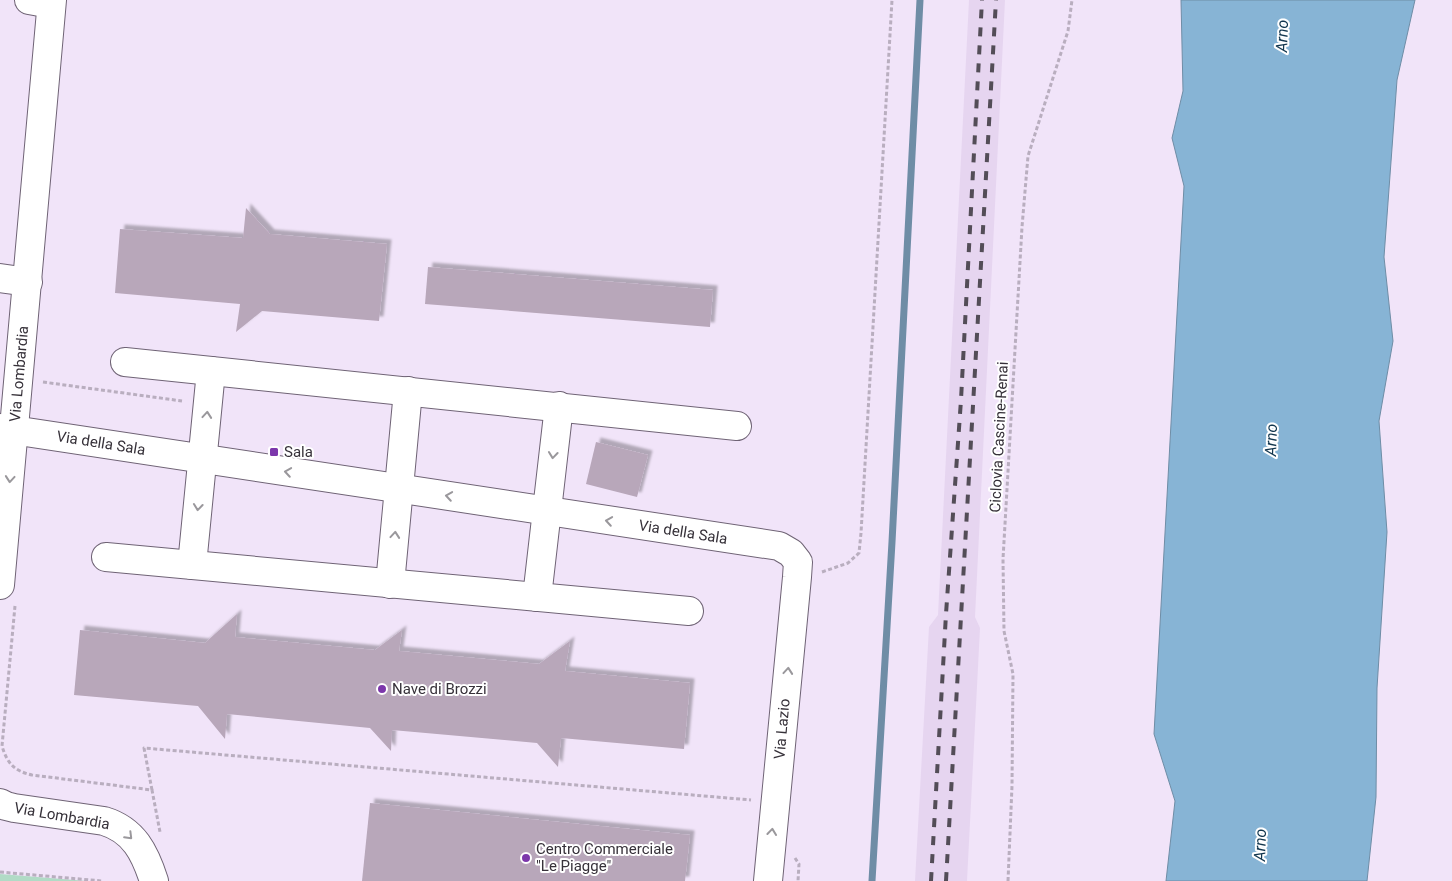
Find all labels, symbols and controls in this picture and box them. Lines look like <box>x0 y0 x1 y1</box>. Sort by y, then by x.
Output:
water label: Arno <box>1272 19 1292 54</box>
street label: Via Lombardia <box>6 325 32 423</box>
street label: Ciclovia Cascine-Renai <box>986 361 1012 513</box>
one-way arrow <box>201 411 212 419</box>
water label: Arno <box>1261 423 1281 458</box>
street label: Via della Sala <box>55 427 147 459</box>
place label: Sala <box>284 443 313 461</box>
marker: Sala <box>268 446 280 458</box>
one-way arrow <box>548 451 559 459</box>
one-way arrow <box>284 467 292 477</box>
one-way arrow <box>4 475 15 483</box>
one-way arrow <box>444 491 452 502</box>
one-way arrow <box>193 503 204 511</box>
one-way arrow <box>605 516 614 526</box>
street label: Via della Sala <box>637 516 729 548</box>
one-way arrow <box>389 531 400 539</box>
one-way arrow <box>782 666 793 674</box>
place label: Nave di Brozzi <box>392 680 487 698</box>
marker: Nave di Brozzi <box>376 683 388 695</box>
street label: Via Lazio <box>770 698 794 760</box>
street label: Via Lombardia <box>13 799 111 833</box>
one-way arrow <box>767 828 778 836</box>
water label: Arno <box>1250 828 1270 863</box>
one-way arrow <box>124 830 133 839</box>
place label: Centro Commerciale "Le Piagge" <box>536 840 673 875</box>
marker: Centro Commerciale "Le Piagge" <box>520 852 532 864</box>

